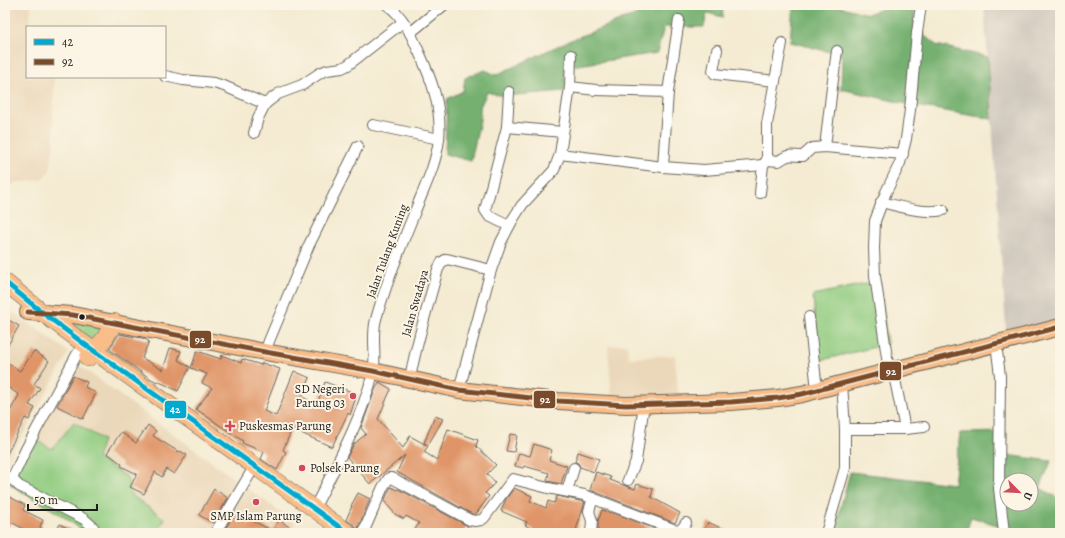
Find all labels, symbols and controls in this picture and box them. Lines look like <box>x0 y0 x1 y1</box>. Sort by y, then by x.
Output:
legend <box>26 26 166 78</box>
text: 42 <box>62 34 73 50</box>
text: 92 <box>62 54 73 70</box>
street label: Jalan Tulang Kuning <box>363 202 411 300</box>
street label: Jalan Swadaya <box>398 267 432 338</box>
unlabelled marker <box>77 312 87 322</box>
line badge: 92 <box>189 330 212 349</box>
text: 92 <box>195 332 206 347</box>
line badge: 92 <box>879 361 902 381</box>
text: 92 <box>886 364 897 379</box>
place label: SD Negeri Parung 03 <box>295 381 345 411</box>
line badge: 92 <box>533 390 556 409</box>
marker: SD Negeri Parung 03 <box>348 391 358 401</box>
text: 92 <box>540 392 551 407</box>
line badge: 42 <box>164 400 187 419</box>
text: 42 <box>170 402 181 417</box>
place label: Puskesmas Parung <box>239 418 331 434</box>
marker: Puskesmas Parung <box>224 420 236 432</box>
place label: Polsek Parung <box>310 460 379 476</box>
marker: Polsek Parung <box>297 463 307 473</box>
north arrow <box>999 472 1039 512</box>
scale bar <box>28 486 97 512</box>
text: U <box>1019 490 1036 503</box>
text: 50 m <box>34 492 58 508</box>
marker: SMP Islam Parung <box>251 497 261 507</box>
place label: SMP Islam Parung <box>211 508 301 524</box>

